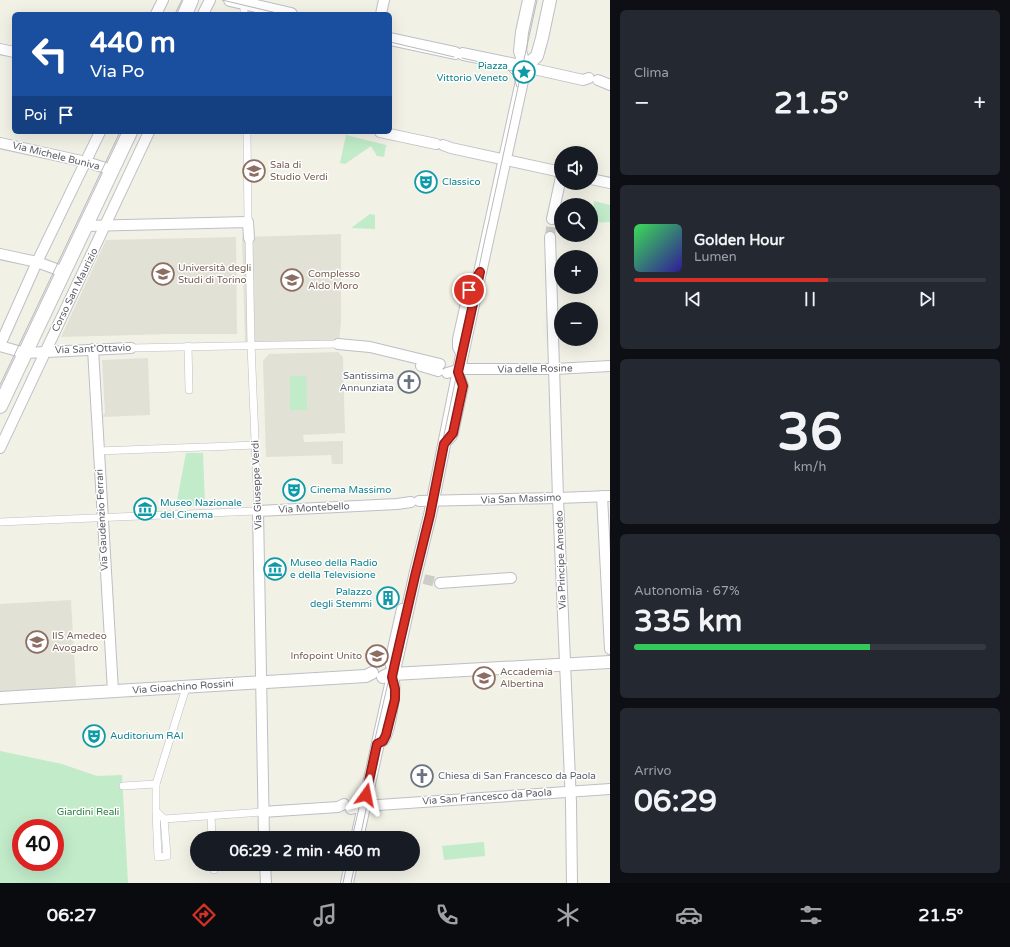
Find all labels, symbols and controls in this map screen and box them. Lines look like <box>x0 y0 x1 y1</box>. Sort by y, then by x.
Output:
text: 440 m <box>90 26 176 60</box>
icon: left <box>24 28 76 80</box>
place icon: Piazza Vittorio Veneto <box>511 59 537 85</box>
text: Via Po <box>90 60 144 82</box>
place label: Piazza Vittorio Veneto <box>436 60 508 84</box>
text: Clima <box>634 65 669 81</box>
text: 21.5° <box>774 85 849 122</box>
text: − <box>634 90 650 116</box>
text: + <box>974 90 986 116</box>
icon: arrive <box>55 104 77 126</box>
text: Poi <box>24 106 47 124</box>
street label: Via Michele Buniva <box>11 139 101 173</box>
map controls <box>554 146 598 346</box>
button: sound <box>554 146 598 190</box>
school or university icon: Sala di Studio Verdi <box>241 158 267 184</box>
place label: Sala di Studio Verdi <box>270 159 328 183</box>
theatre icon: Classico <box>413 169 439 195</box>
place label: Classico <box>442 176 481 188</box>
button: search <box>554 198 598 242</box>
text: Golden Hour <box>694 231 784 249</box>
street label: Corso San Maurizio <box>49 246 101 334</box>
text: Lumen <box>694 249 737 265</box>
button: + <box>554 250 598 294</box>
school or university icon: Università degli Studi di Torino <box>150 261 176 287</box>
place label: Università degli Studi di Torino <box>178 262 251 286</box>
school or university icon: Complesso Aldo Moro <box>279 267 305 293</box>
place label: Complesso Aldo Moro <box>308 268 360 292</box>
pin <box>452 273 486 307</box>
icon: arrive <box>458 279 480 301</box>
icon: previous <box>682 288 704 310</box>
icon: pause <box>799 288 821 310</box>
icon: next <box>916 288 938 310</box>
button: − <box>554 302 598 346</box>
street label: Via Sant'Ottavio <box>55 342 131 356</box>
street label: Via delle Rosine <box>497 362 573 376</box>
church icon: Santissima Annunziata <box>396 369 422 395</box>
place label: Santissima Annunziata <box>340 370 394 394</box>
text: 36 <box>777 401 843 464</box>
street label: Via Giuseppe Verdi <box>249 440 265 530</box>
text: km/h <box>794 459 826 475</box>
street label: Via Gaudenzio Ferrari <box>93 469 111 571</box>
theatre icon: Cinema Massimo <box>281 477 307 503</box>
place label: Cinema Massimo <box>310 484 391 496</box>
street label: Via San Massimo <box>480 492 562 506</box>
museum icon: Museo Nazionale del Cinema <box>132 496 158 522</box>
place label: Museo Nazionale del Cinema <box>160 497 242 521</box>
street label: Via Montebello <box>278 500 350 516</box>
street label: Via Principe Amedeo <box>553 510 569 610</box>
museum icon: Museo della Radio e della Televisione <box>262 556 288 582</box>
place label: Museo della Radio e della Televisione <box>290 557 378 581</box>
text: Autonomia · 67% <box>634 583 740 599</box>
building icon: Palazzo degli Stemmi <box>375 585 401 611</box>
place label: Palazzo degli Stemmi <box>310 586 372 610</box>
text: 335 km <box>634 603 742 640</box>
school or university icon: IIS Amedeo Avogadro <box>24 629 50 655</box>
place label: IIS Amedeo Avogadro <box>52 630 107 654</box>
school or university icon: Infopoint Unito <box>364 643 390 669</box>
place label: Infopoint Unito <box>291 650 362 662</box>
school or university icon: Accademia Albertina <box>471 665 497 691</box>
place label: Accademia Albertina <box>500 666 553 690</box>
street label: Via Gioachino Rossini <box>132 677 234 697</box>
theatre icon: Auditorium RAI <box>81 723 107 749</box>
place label: Auditorium RAI <box>110 730 184 742</box>
church icon: Chiesa di San Francesco da Paola <box>409 763 435 789</box>
text: Arrivo <box>634 763 672 779</box>
place label: Chiesa di San Francesco da Paola <box>438 770 596 782</box>
position arrow <box>345 774 387 816</box>
text: 06:29 <box>634 783 717 820</box>
street label: Via San Francesco da Paola <box>422 786 552 808</box>
park label: Giardini Reali <box>57 806 119 818</box>
speed limit sign: 40 <box>12 819 64 871</box>
text: 06:29 · 2 min · 460 m <box>230 842 380 860</box>
icon: directions <box>190 901 218 929</box>
icon: music <box>311 901 339 929</box>
icon: phone <box>433 901 461 929</box>
icon: climate <box>554 901 582 929</box>
icon: car <box>675 901 703 929</box>
icon: filters <box>797 901 825 929</box>
text: 06:27 <box>47 904 97 926</box>
text: 21.5° <box>918 904 963 926</box>

